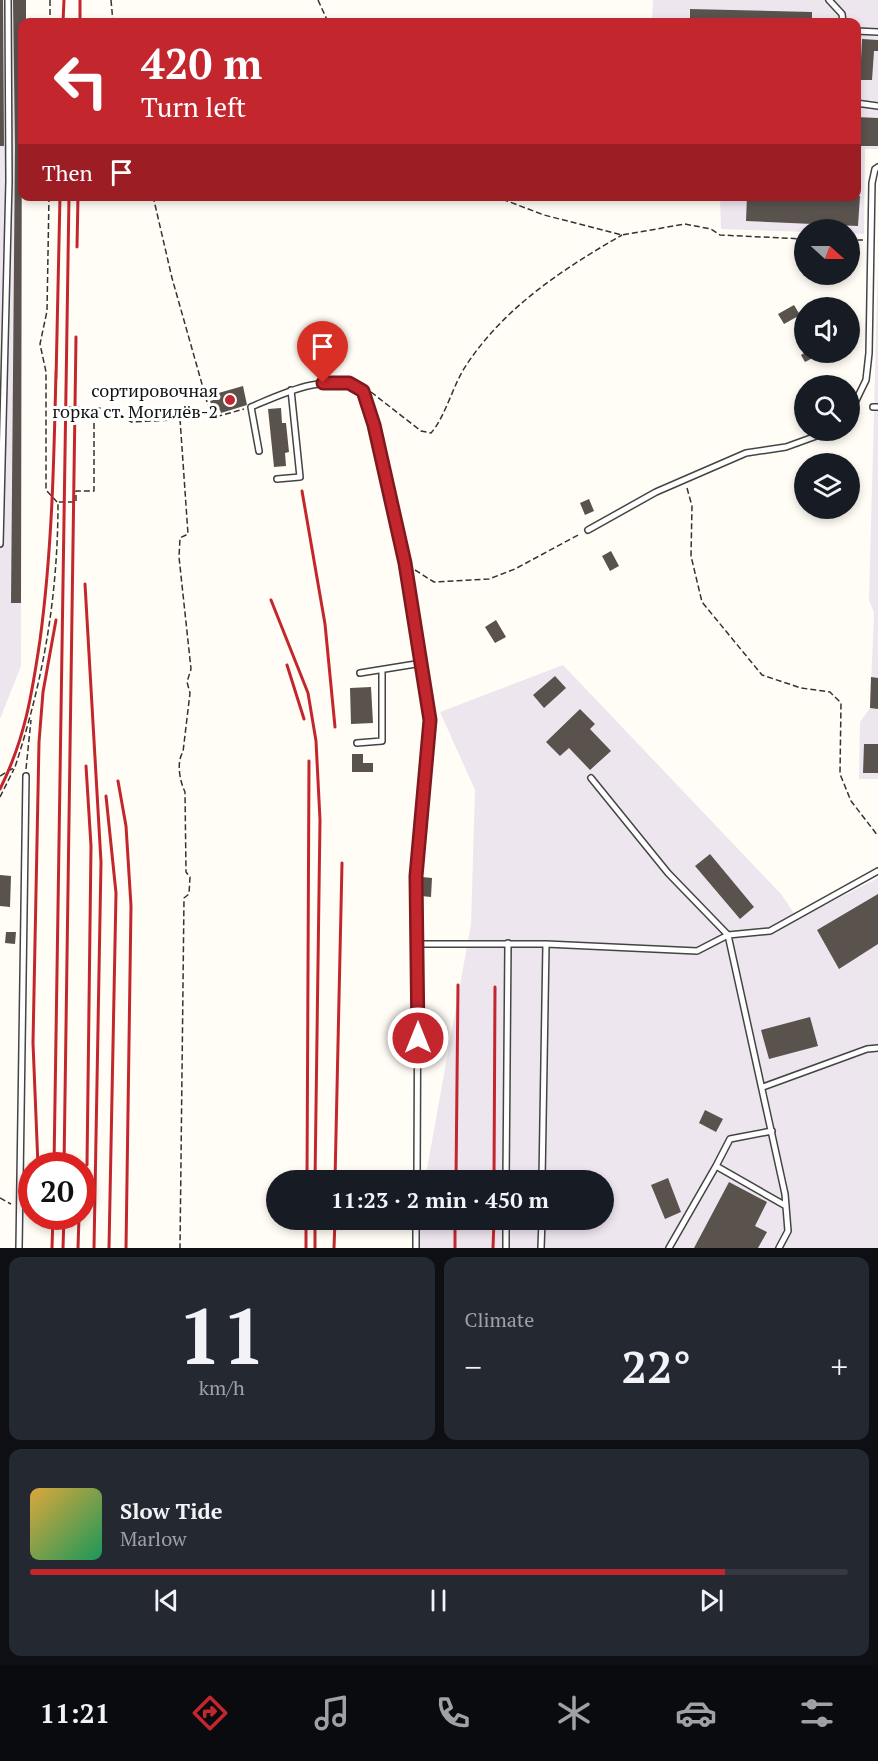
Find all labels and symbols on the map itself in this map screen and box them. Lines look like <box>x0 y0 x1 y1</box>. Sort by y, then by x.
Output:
north arrow <box>794 219 860 285</box>
pin <box>297 321 348 383</box>
place label: сортировочная горка ст. Могилёв-2 <box>52 378 218 423</box>
marker: сортировочная горка ст. Могилёв-2 <box>223 393 237 407</box>
position arrow <box>386 1006 450 1070</box>
speed limit sign: 20 <box>18 1152 96 1230</box>

